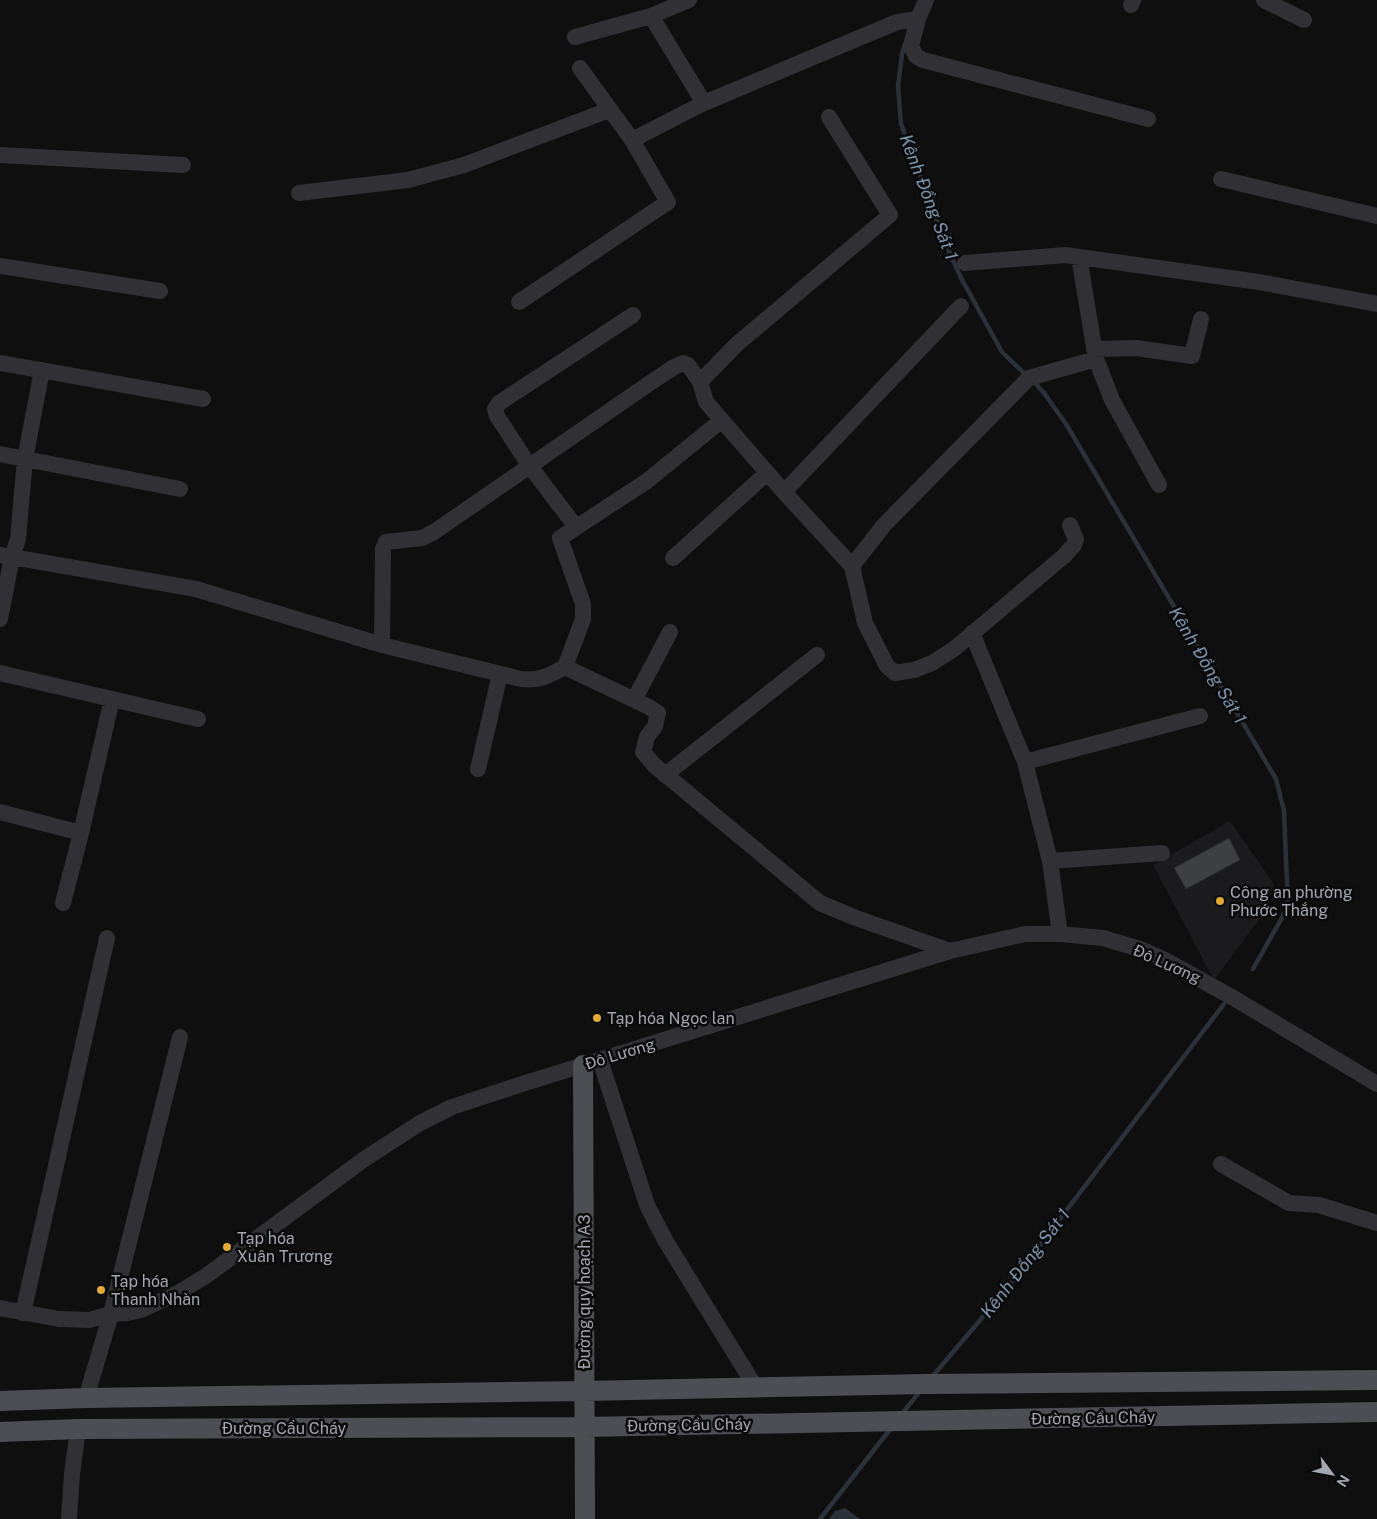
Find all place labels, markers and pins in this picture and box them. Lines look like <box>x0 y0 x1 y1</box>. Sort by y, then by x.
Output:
place label: Công an phường Phước Thắng <box>1230 883 1353 920</box>
marker: Công an phường Phước Thắng <box>1214 895 1226 907</box>
place label: Tạp hóa Ngọc lan <box>607 1009 735 1028</box>
marker: Tạp hóa Ngọc lan <box>591 1012 603 1024</box>
place label: Tạp hóa Xuân Trương <box>237 1229 333 1266</box>
marker: Tạp hóa Xuân Trương <box>221 1241 233 1253</box>
place label: Tạp hóa Thanh Nhàn <box>111 1272 200 1309</box>
marker: Tạp hóa Thanh Nhàn <box>95 1284 107 1296</box>

